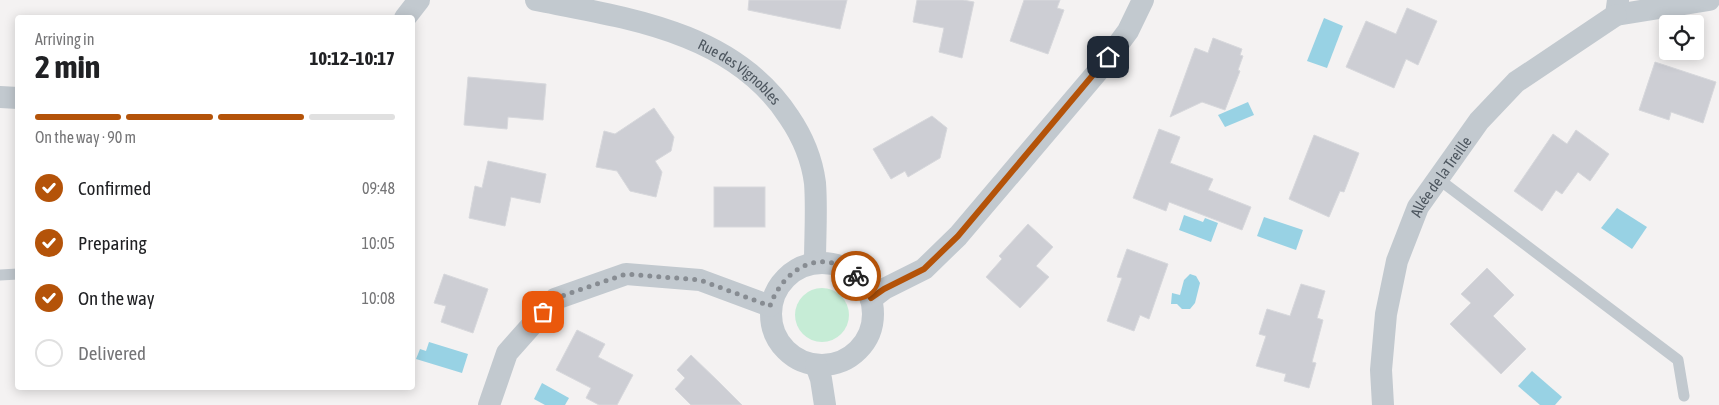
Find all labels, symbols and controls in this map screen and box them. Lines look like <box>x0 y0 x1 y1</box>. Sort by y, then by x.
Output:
map controls <box>1659 15 1704 60</box>
button: locate <box>1659 15 1704 60</box>
text: Arriving in <box>35 30 95 48</box>
street label: Rue des Vignobles <box>696 35 785 107</box>
pin <box>1087 36 1129 78</box>
icon: home <box>1094 43 1122 71</box>
text: 10:12–10:17 <box>309 47 395 69</box>
text: 2 min <box>35 48 100 85</box>
text: On the way · 90 m <box>35 128 136 146</box>
street label: Allée de la Treille <box>1407 133 1474 219</box>
icon: check <box>35 174 63 202</box>
text: Confirmed <box>78 177 151 199</box>
text: 09:48 <box>362 179 395 197</box>
icon: check <box>35 229 63 257</box>
text: Preparing <box>78 232 147 254</box>
text: 10:05 <box>361 234 395 252</box>
courier <box>831 251 881 301</box>
icon: bike <box>842 262 870 290</box>
icon: check <box>35 284 63 312</box>
text: On the way <box>78 287 155 309</box>
text: 10:08 <box>361 289 395 307</box>
pin <box>522 291 564 333</box>
icon: bag <box>529 298 557 326</box>
text: Delivered <box>78 342 146 364</box>

